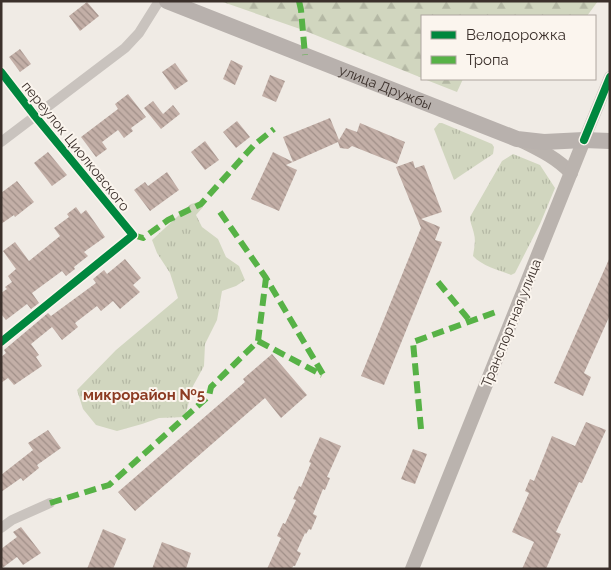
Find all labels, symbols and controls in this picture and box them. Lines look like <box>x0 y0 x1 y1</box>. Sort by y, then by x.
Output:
legend <box>421 15 596 80</box>
text: Велодорожка <box>466 26 566 44</box>
text: Тропа <box>466 51 509 69</box>
street label: улица Дружбы <box>337 62 434 113</box>
street label: переулок Циолковского <box>19 78 133 214</box>
street label: Транспортная улица <box>478 257 544 389</box>
district label: микрорайон №5 <box>83 386 205 404</box>

